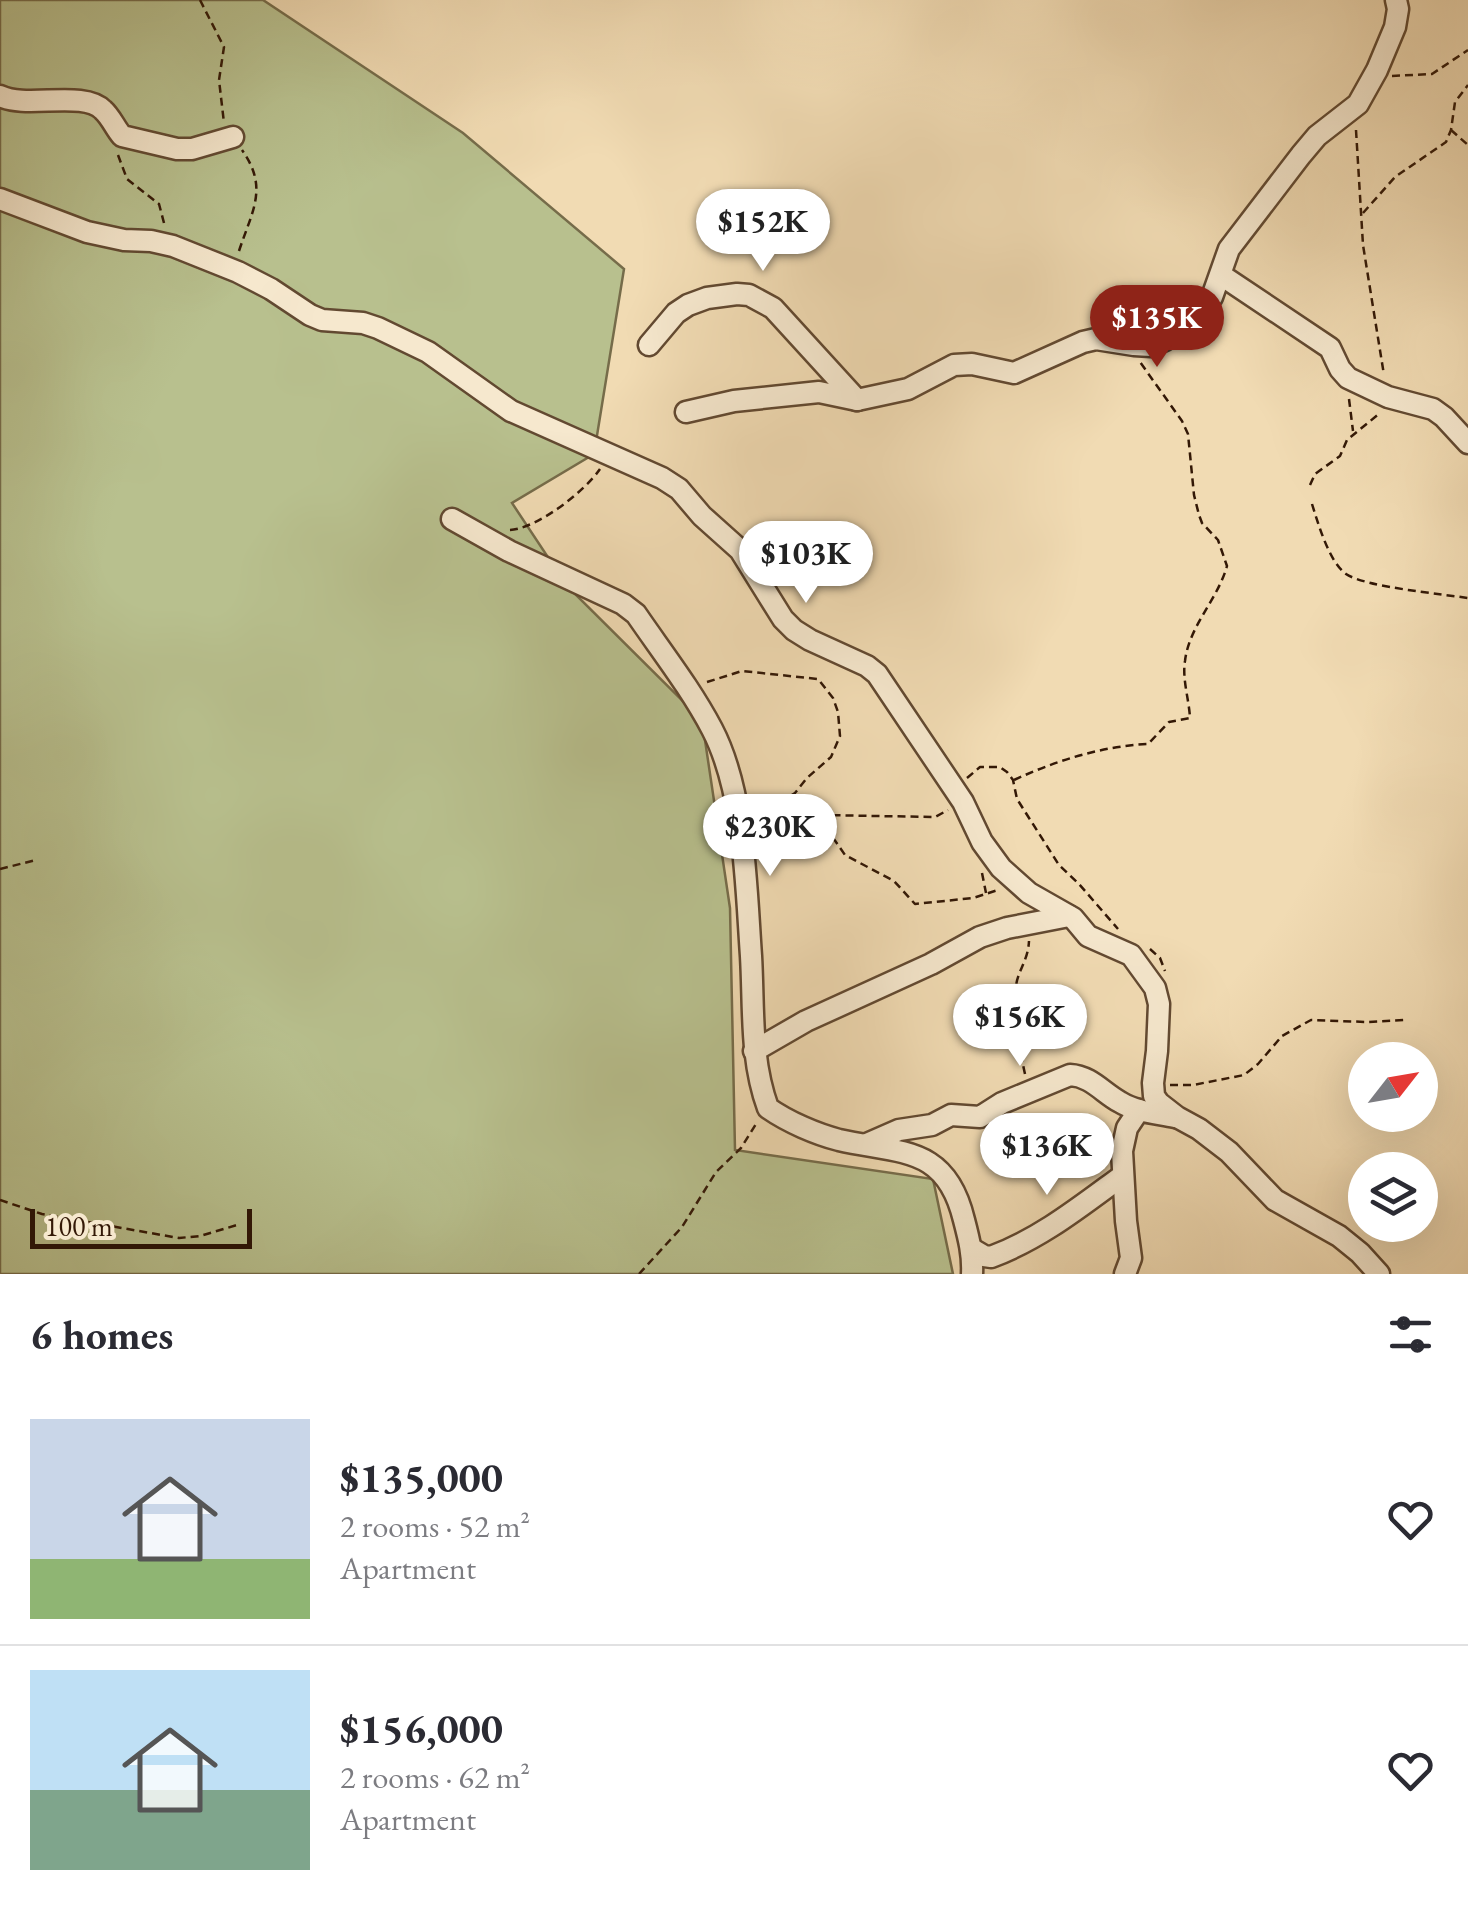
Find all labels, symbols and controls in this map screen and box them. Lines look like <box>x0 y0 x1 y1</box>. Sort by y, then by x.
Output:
pin: $152K <box>693 189 833 274</box>
text: $152K <box>718 200 808 242</box>
pin: $135K <box>1087 285 1227 370</box>
text: $135K <box>1112 296 1202 338</box>
pin: $103K <box>736 521 876 606</box>
text: $103K <box>761 532 851 574</box>
pin: $230K <box>700 794 840 879</box>
text: $230K <box>725 805 815 847</box>
pin: $156K <box>950 984 1090 1069</box>
text: $156K <box>975 995 1065 1037</box>
north arrow <box>1348 1042 1438 1132</box>
map controls <box>1348 1042 1438 1242</box>
pin: $136K <box>977 1113 1117 1198</box>
text: $136K <box>1002 1124 1092 1166</box>
button: layers <box>1348 1152 1438 1242</box>
scale bar <box>30 1204 252 1248</box>
text: 100 m <box>45 1208 113 1244</box>
text: 6 homes <box>30 1307 173 1362</box>
icon: filters <box>1383 1307 1438 1362</box>
text: $135,000 <box>340 1450 503 1505</box>
icon: home <box>110 1459 230 1579</box>
icon: heart <box>1383 1492 1438 1547</box>
text: 2 rooms · 52 m² <box>340 1505 530 1547</box>
text: Apartment <box>340 1547 476 1589</box>
text: $156,000 <box>340 1701 503 1756</box>
icon: home <box>110 1710 230 1830</box>
icon: heart <box>1383 1743 1438 1798</box>
text: 2 rooms · 62 m² <box>340 1756 530 1798</box>
text: Apartment <box>340 1798 476 1840</box>

